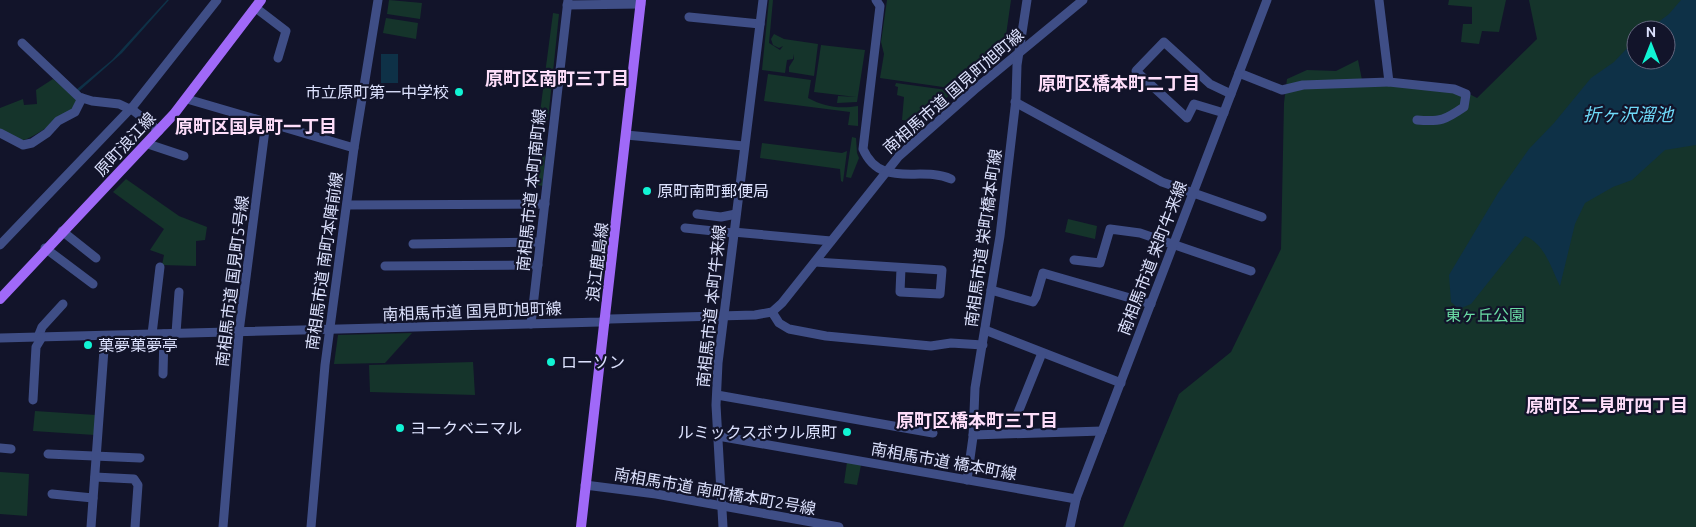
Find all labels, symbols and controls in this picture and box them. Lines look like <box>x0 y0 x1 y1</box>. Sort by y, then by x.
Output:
north arrow <box>1626 20 1676 70</box>
text: N <box>1646 24 1656 40</box>
street label: 南相馬市道 国見町旭町線 <box>879 25 1027 157</box>
district label: 原町区南町三丁目 <box>485 68 629 88</box>
district label: 原町区橋本町二丁目 <box>1038 73 1200 93</box>
place label: 市立原町第一中学校 <box>305 83 449 101</box>
marker: 市立原町第一中学校 <box>453 86 465 98</box>
water label: 折ヶ沢溜池 <box>1583 104 1675 124</box>
street label: 南相馬市道 本町南町線 <box>513 108 549 272</box>
street label: 原町浪江線 <box>91 109 159 179</box>
district label: 原町区国見町一丁目 <box>175 116 337 136</box>
street label: 南相馬市道 栄町橋本町線 <box>962 148 1004 328</box>
street label: 南相馬市道 南町本陣前線 <box>303 171 345 351</box>
street label: 南相馬市道 栄町牛来線 <box>1114 178 1190 338</box>
place label: 原町南町郵便局 <box>657 182 769 200</box>
marker: 原町南町郵便局 <box>641 185 653 197</box>
street label: 南相馬市道 国見町5号線 <box>213 194 251 368</box>
street label: 浪江鹿島線 <box>583 221 611 303</box>
street label: 南相馬市道 本町牛来線 <box>693 224 729 388</box>
street label: 南相馬市道 国見町旭町線 <box>382 299 562 323</box>
park label: 東ヶ丘公園 <box>1445 306 1525 324</box>
place label: 菓夢菓夢亭 <box>98 336 178 354</box>
marker: 菓夢菓夢亭 <box>82 339 94 351</box>
place label: ローソン <box>561 353 625 371</box>
marker: ローソン <box>545 356 557 368</box>
district label: 原町区二見町四丁目 <box>1526 395 1688 415</box>
district label: 原町区橋本町三丁目 <box>896 410 1058 430</box>
place label: ヨークベニマル <box>410 419 522 437</box>
marker: ヨークベニマル <box>394 422 406 434</box>
place label: ルミックスボウル原町 <box>677 423 837 441</box>
marker: ルミックスボウル原町 <box>841 426 853 438</box>
street label: 南相馬市道 橋本町線 <box>870 439 1018 483</box>
street label: 南相馬市道 南町橋本町2号線 <box>613 464 817 518</box>

